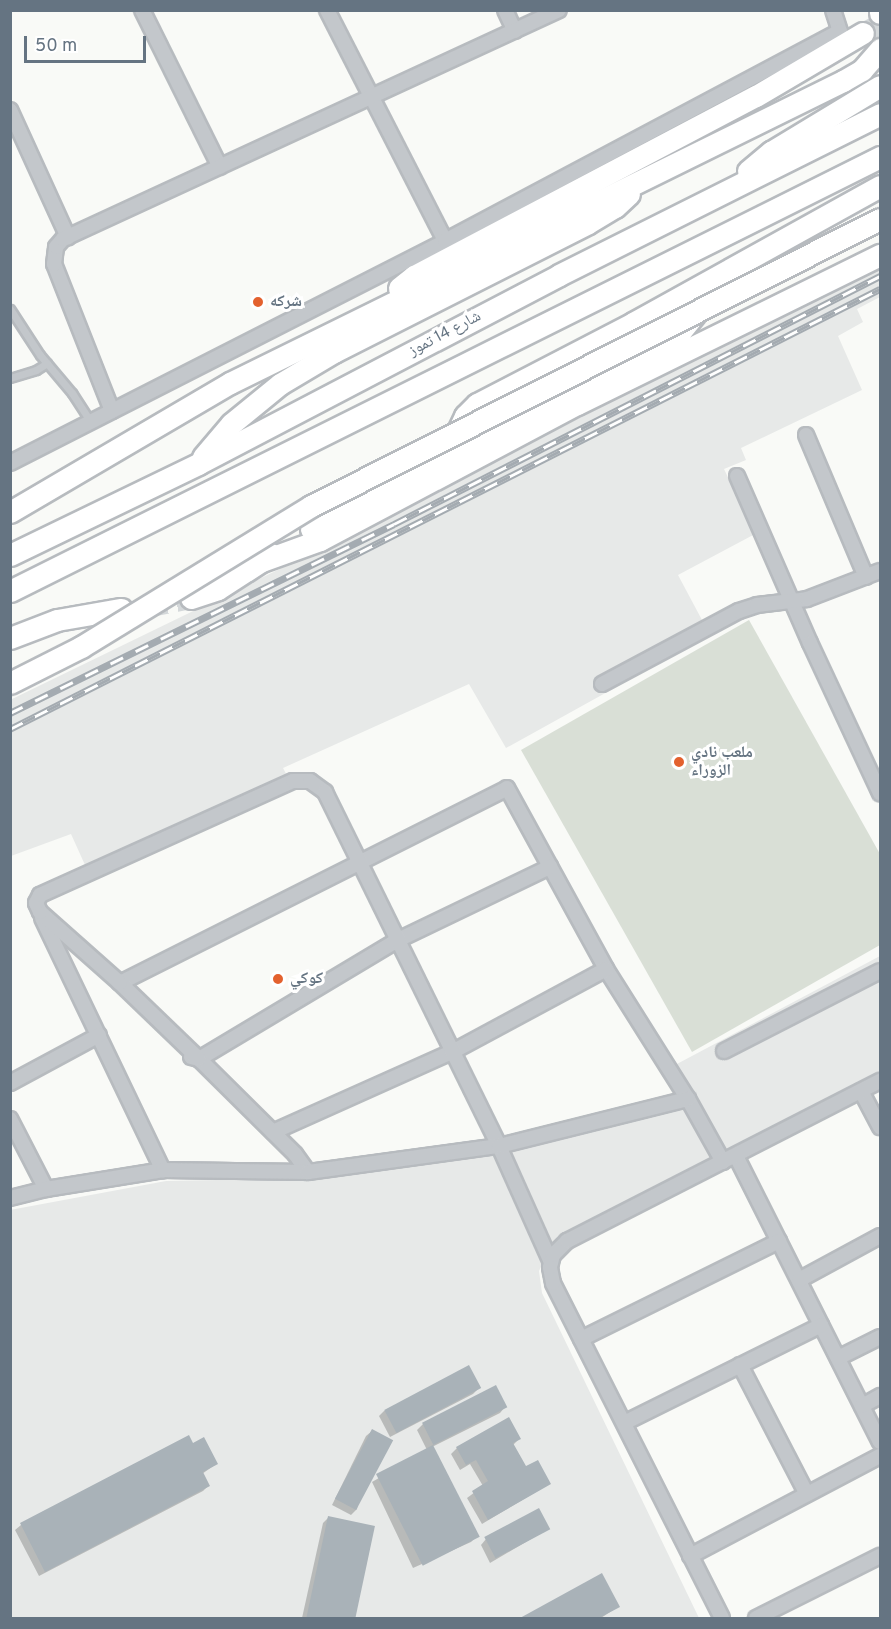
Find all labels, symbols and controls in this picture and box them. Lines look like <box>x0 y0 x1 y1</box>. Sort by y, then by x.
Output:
scale bar <box>27 24 148 62</box>
text: 50 m <box>35 35 77 58</box>
place label: شركه <box>270 292 302 312</box>
marker: شركه <box>251 295 265 309</box>
street label: شارع 14 تموز <box>405 307 485 361</box>
place label: ملعب نادي الزوراء <box>691 743 753 781</box>
marker: ملعب نادي الزوراء <box>672 755 686 769</box>
place label: كوكي <box>290 969 323 989</box>
marker: كوكي <box>271 972 285 986</box>

